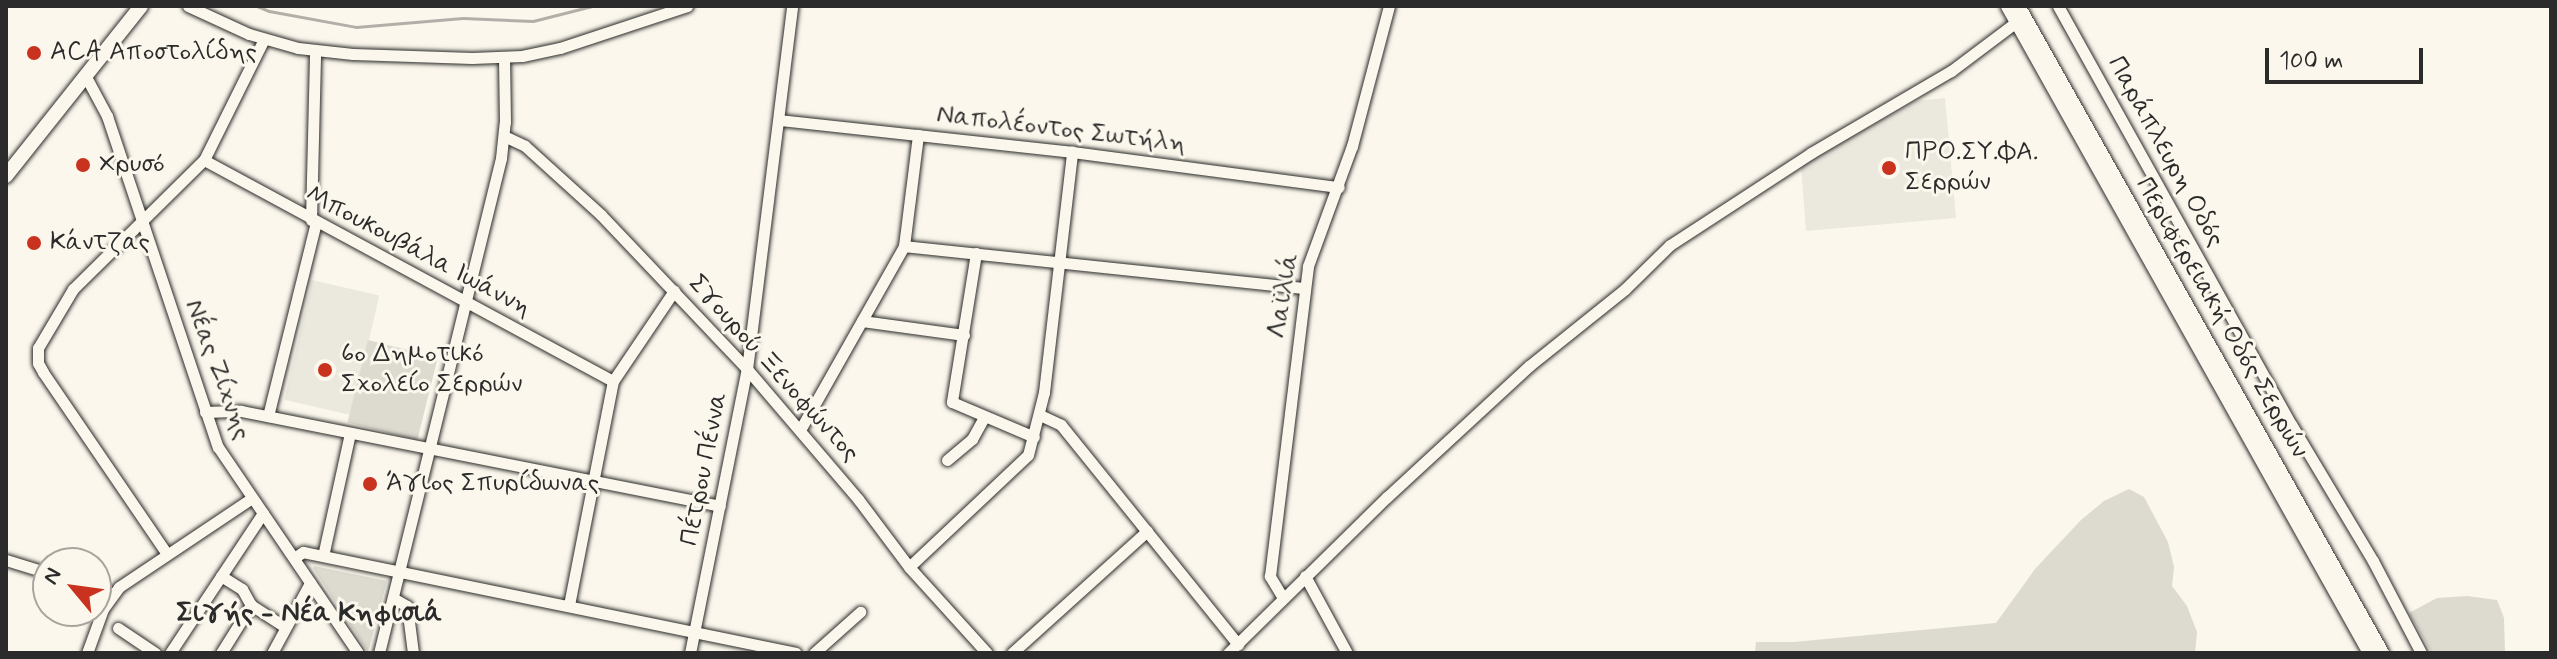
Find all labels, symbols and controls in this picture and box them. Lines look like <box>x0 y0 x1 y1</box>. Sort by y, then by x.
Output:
scale bar <box>2269 32 2427 82</box>
place label: ACA Αποστολίδης <box>50 37 257 69</box>
marker: ACA Αποστολίδης <box>25 44 43 62</box>
text: 100 m <box>2279 46 2343 77</box>
street label: Παράπλευρη Οδός <box>2100 51 2230 253</box>
street label: Ναπολέοντος Σωτήλη <box>935 99 1187 161</box>
place label: ΠΡΟ.ΣΥ.ΦΑ. Σερρών <box>1905 137 2038 198</box>
place label: Χρυσό <box>99 149 165 181</box>
marker: Χρυσό <box>74 156 92 174</box>
marker: ΠΡΟ.ΣΥ.ΦΑ. Σερρών <box>1880 159 1898 177</box>
street label: Περιφερειακή Οδός Σερρών <box>2128 172 2314 464</box>
street label: Μπουκουβάλα Ιωάννη <box>300 179 536 325</box>
place label: Κάντζας <box>50 227 150 259</box>
marker: Κάντζας <box>25 234 43 252</box>
street label: Λαϊλιά <box>1262 251 1306 341</box>
street label: Σγουρού Ξενοφώντος <box>681 269 865 469</box>
street label: Νέας Ζίχνης <box>177 296 257 444</box>
place label: 6ο Δημοτικό Σχολείο Σερρών <box>341 339 522 400</box>
marker: 6ο Δημοτικό Σχολείο Σερρών <box>316 361 334 379</box>
street label: Πέτρου Πέννα <box>675 389 735 549</box>
place label: Άγιος Σπυρίδωνας <box>386 468 599 500</box>
marker: Άγιος Σπυρίδωνας <box>361 475 379 493</box>
north arrow <box>32 547 112 627</box>
text: N <box>37 563 69 590</box>
district label: Σιγής - Νέα Κηφισιά <box>176 597 442 631</box>

